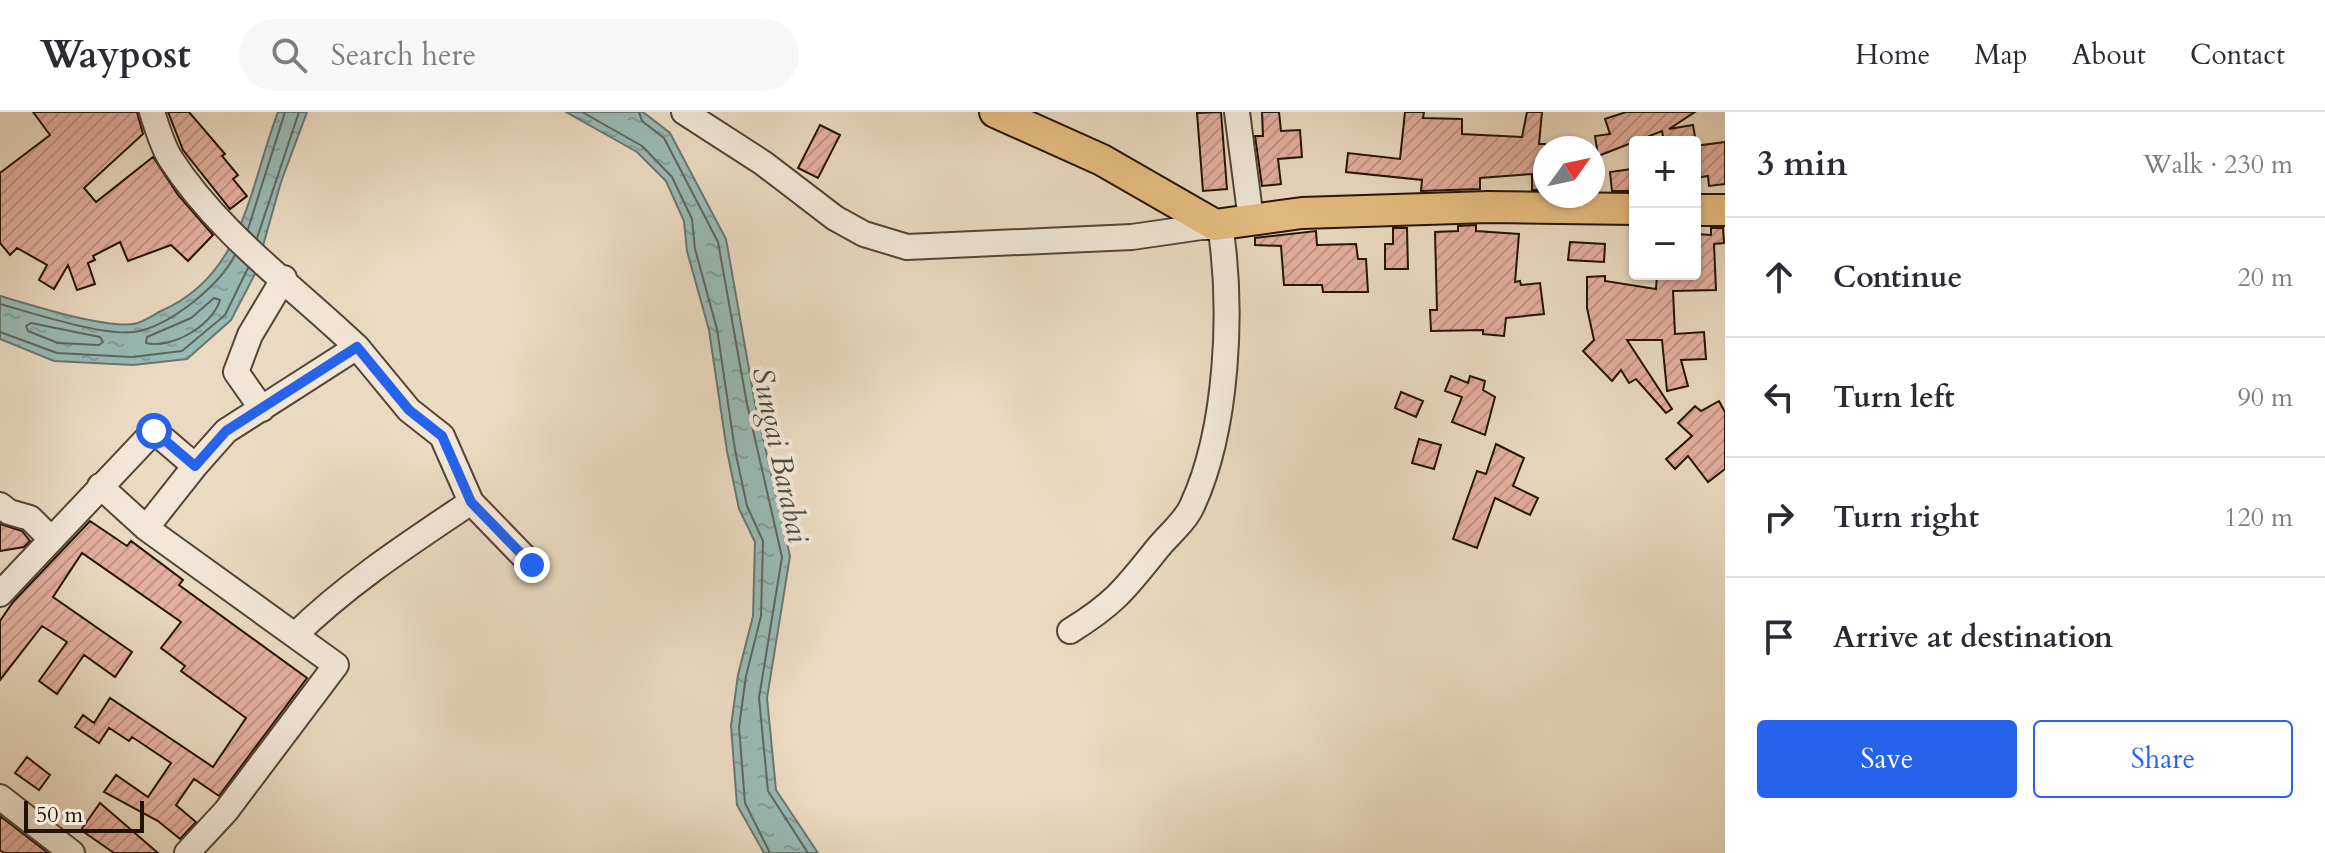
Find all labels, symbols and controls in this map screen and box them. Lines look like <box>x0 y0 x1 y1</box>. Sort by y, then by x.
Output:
search box <box>239 19 799 91</box>
text: Waypost <box>40 29 191 81</box>
icon: search <box>267 33 311 77</box>
text: Search here <box>331 35 476 76</box>
text: Home <box>1855 36 1930 74</box>
text: Map <box>1974 36 2028 74</box>
text: About <box>2072 36 2146 74</box>
text: Contact <box>2190 36 2285 74</box>
north arrow <box>1533 136 1605 208</box>
map controls <box>1629 136 1701 280</box>
button: + <box>1629 136 1701 208</box>
text: 3 min <box>1757 141 1848 187</box>
text: Walk · 230 m <box>2143 147 2293 182</box>
button: − <box>1629 208 1701 280</box>
icon: ahead <box>1757 255 1801 299</box>
text: Continue <box>1833 257 1962 298</box>
text: 20 m <box>2237 260 2293 295</box>
water label: Sungai Barabai <box>741 364 819 547</box>
icon: left <box>1757 375 1801 419</box>
text: Turn left <box>1833 377 1955 418</box>
text: 90 m <box>2237 380 2293 415</box>
route start <box>136 413 172 449</box>
icon: right <box>1757 495 1801 539</box>
text: Turn right <box>1833 497 1979 538</box>
text: 120 m <box>2224 500 2293 535</box>
route end <box>514 547 550 583</box>
icon: arrive <box>1757 615 1801 659</box>
text: Arrive at destination <box>1833 617 2113 658</box>
button: Save <box>1757 720 2017 798</box>
button: Share <box>2033 720 2293 798</box>
scale bar <box>24 797 144 833</box>
text: 50 m <box>36 800 83 830</box>

